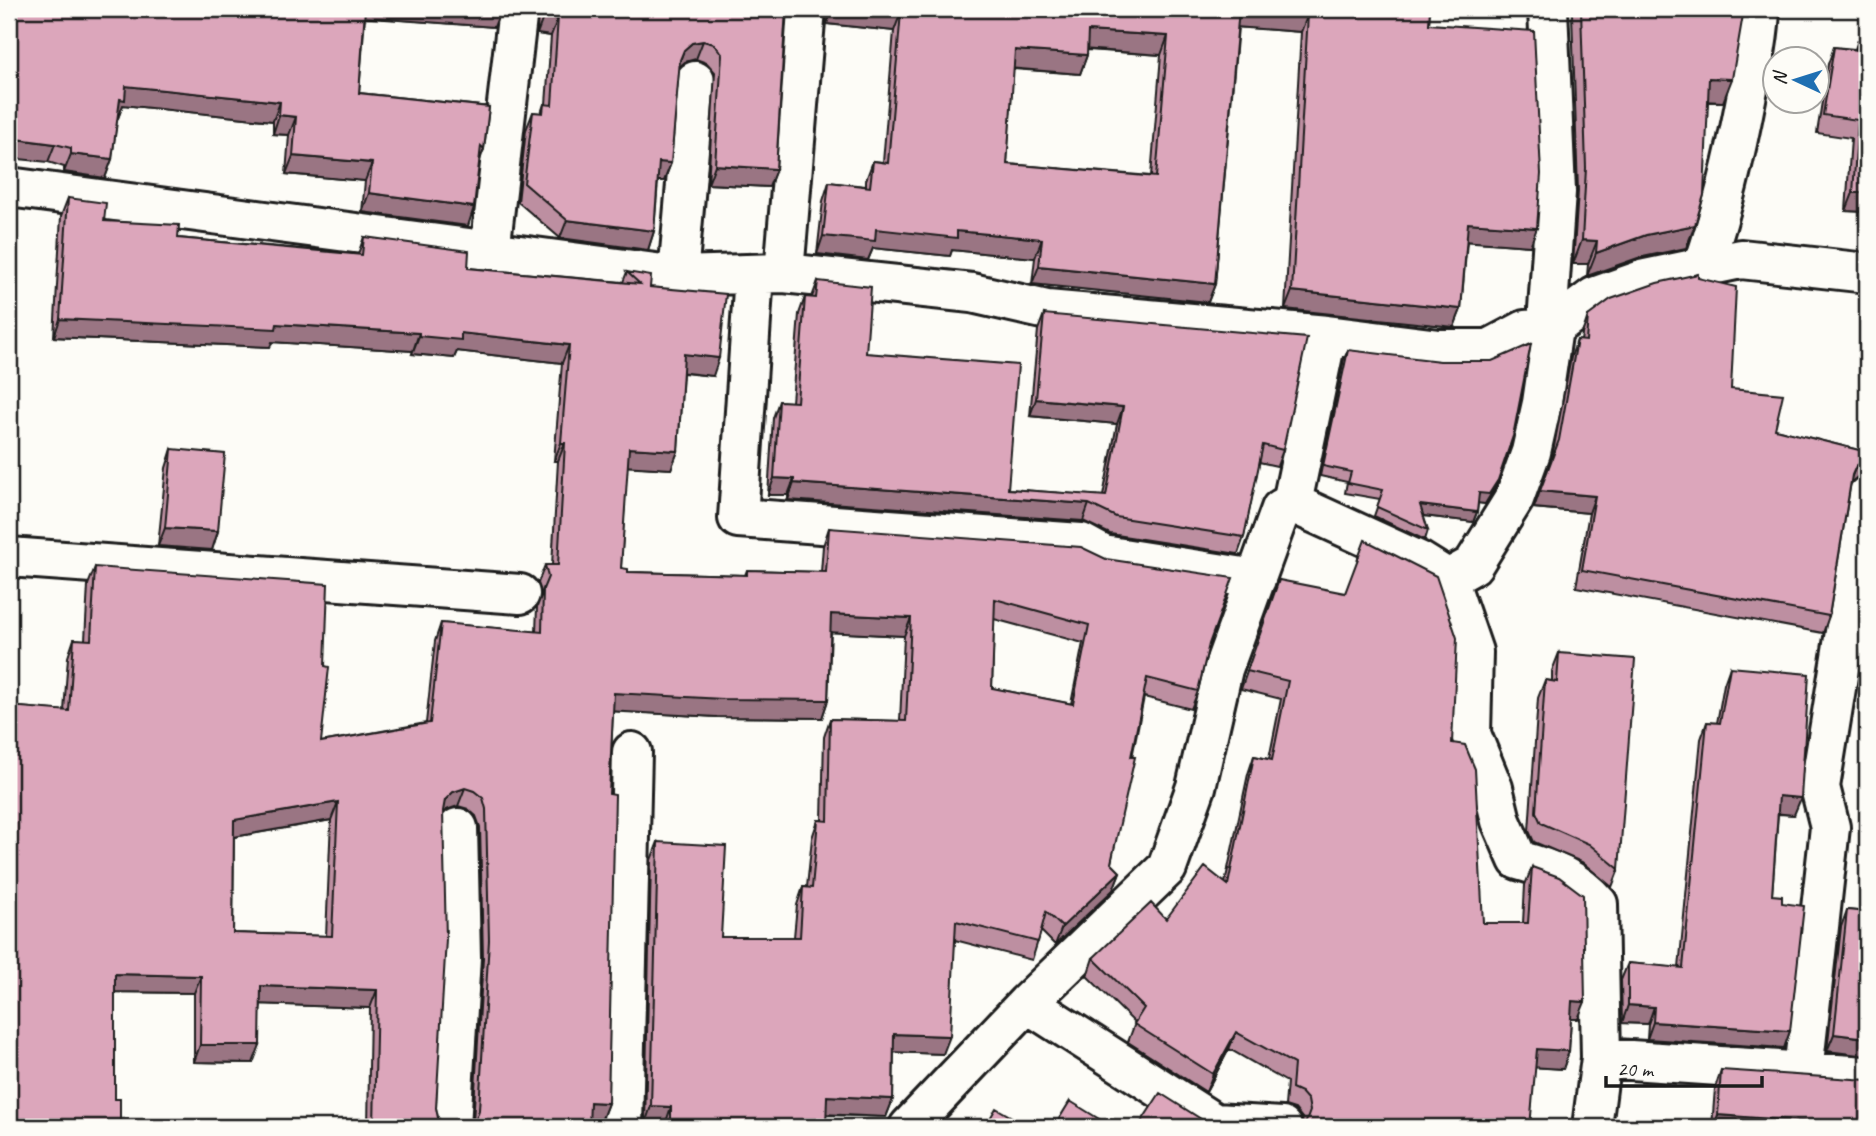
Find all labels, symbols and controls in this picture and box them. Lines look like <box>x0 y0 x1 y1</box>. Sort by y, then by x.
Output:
north arrow <box>1760 46 1830 116</box>
text: N <box>1768 69 1793 86</box>
scale bar <box>1606 1045 1762 1089</box>
text: 20 m <box>1617 1056 1655 1082</box>

